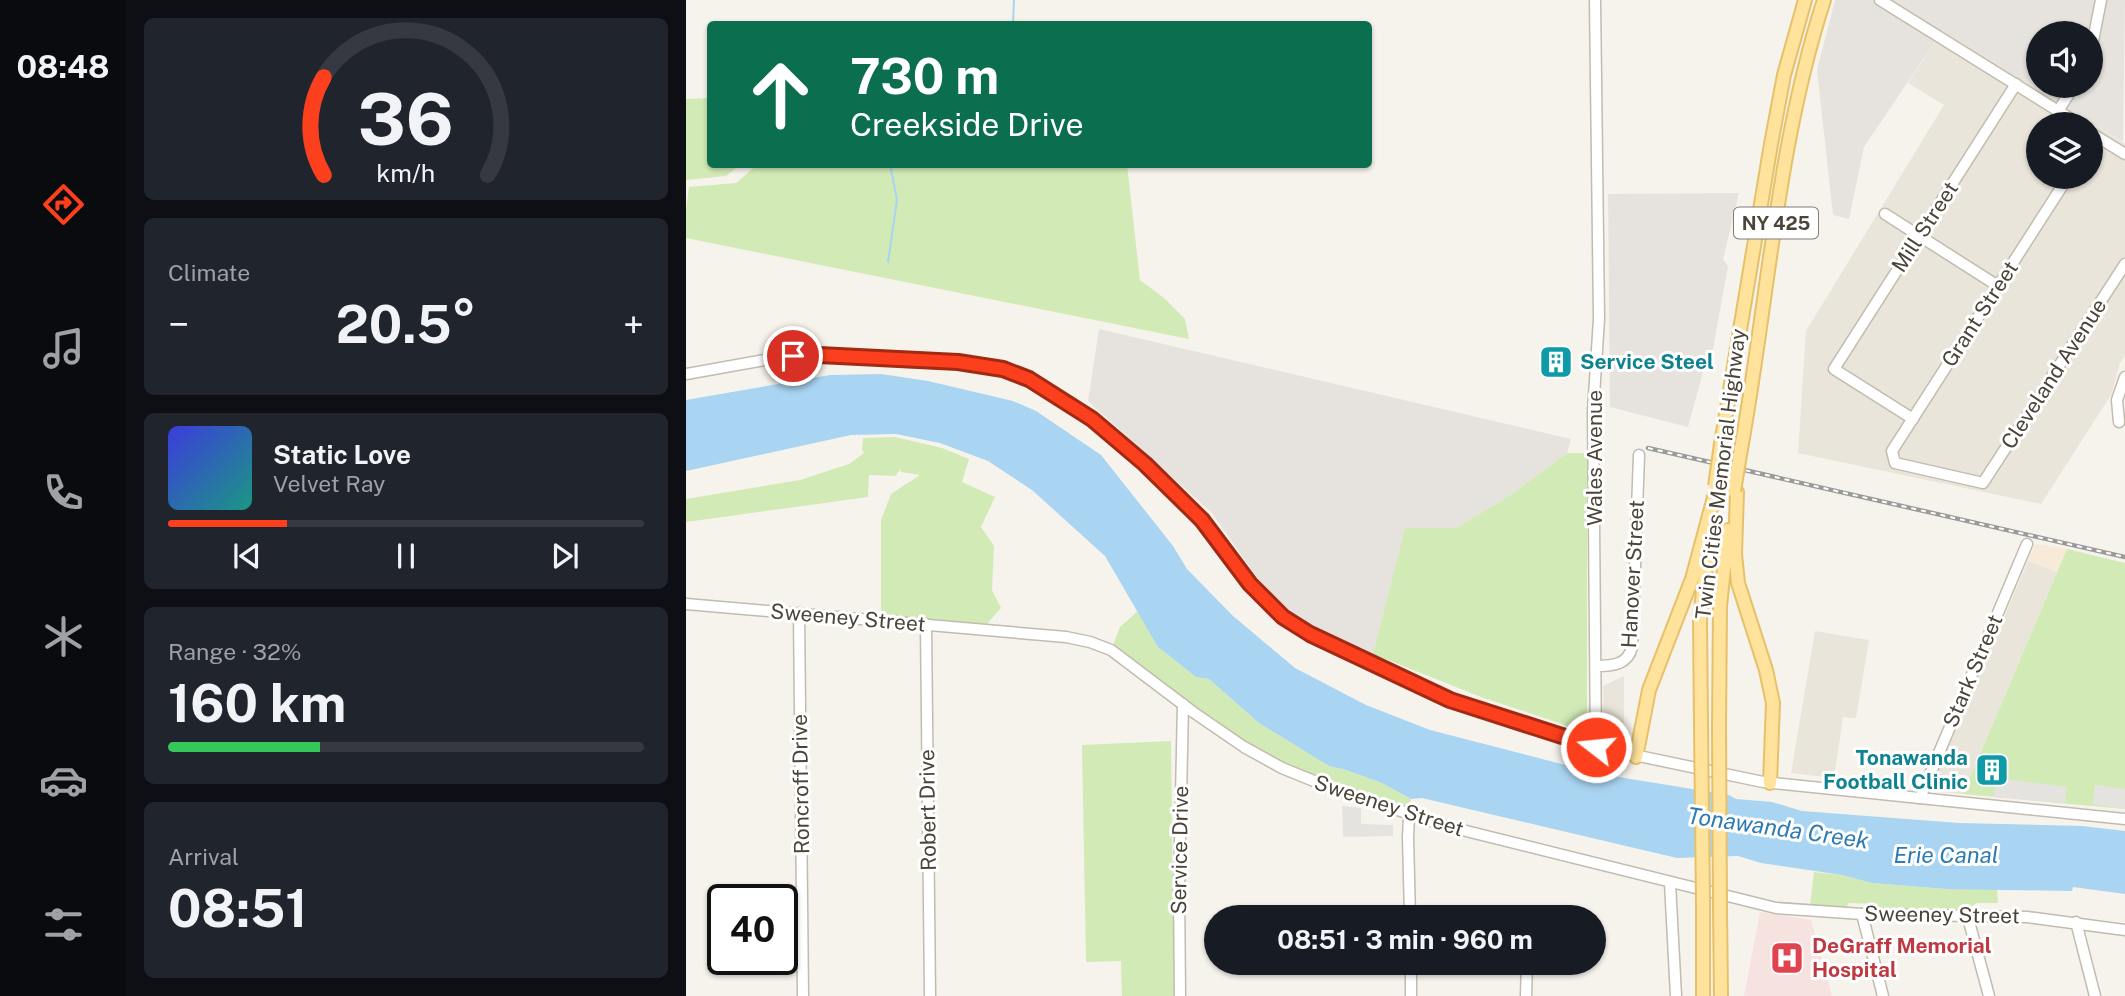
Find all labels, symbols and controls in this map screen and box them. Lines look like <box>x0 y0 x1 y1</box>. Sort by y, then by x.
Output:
map controls <box>2026 21 2103 189</box>
button: sound <box>2026 21 2103 98</box>
text: 730 m <box>850 47 999 105</box>
text: 08:48 <box>17 48 109 85</box>
icon: ahead <box>735 49 826 140</box>
text: 36 <box>358 76 454 161</box>
text: Creekside Drive <box>850 106 1084 143</box>
button: layers <box>2026 112 2103 189</box>
text: km/h <box>377 158 435 188</box>
street label: Mill Street <box>1886 177 1963 277</box>
icon: directions <box>39 180 88 229</box>
road number: NY 425 <box>1734 208 1818 238</box>
street label: Grant Street <box>1936 256 2023 371</box>
text: Climate <box>168 259 250 286</box>
text: 20.5° <box>336 294 476 355</box>
street label: Cleveland Avenue <box>1996 294 2111 454</box>
text: − <box>168 302 189 347</box>
text: + <box>623 302 644 347</box>
icon: music <box>39 324 88 373</box>
pin <box>763 326 823 386</box>
street label: Twin Cities Memorial Highway <box>1690 327 1751 621</box>
icon: arrive <box>774 337 812 375</box>
building icon: Service Steel <box>1537 343 1575 381</box>
place label: Service Steel <box>1580 349 1714 374</box>
street label: Wales Avenue <box>1582 390 1607 526</box>
text: Static Love <box>273 439 411 470</box>
icon: phone <box>39 468 88 517</box>
text: Velvet Ray <box>273 470 385 497</box>
street label: Hanover Street <box>1616 499 1649 649</box>
icon: previous <box>228 537 266 575</box>
icon: pause <box>387 537 425 575</box>
icon: next <box>546 537 584 575</box>
street label: Sweeney Street <box>769 598 927 637</box>
street label: Stark Street <box>1938 611 2007 731</box>
icon: climate <box>39 612 88 661</box>
text: Range · 32% <box>168 638 301 665</box>
text: 160 km <box>168 673 346 734</box>
position arrow <box>1559 710 1633 784</box>
street label: Roncroff Drive <box>787 714 814 854</box>
place label: Tonawanda Football Clinic <box>1823 745 1968 794</box>
street label: Robert Drive <box>914 749 941 871</box>
building icon: Tonawanda Football Clinic <box>1973 751 2011 789</box>
icon: car <box>39 756 88 805</box>
street label: Sweeney Street <box>1311 770 1467 841</box>
street label: Service Drive <box>1166 785 1193 915</box>
water label: Tonawanda Creek <box>1686 801 1871 854</box>
water label: Erie Canal <box>1893 841 1999 868</box>
text: Arrival <box>168 843 239 870</box>
text: 08:51 <box>168 878 308 939</box>
speed limit sign: 40 <box>707 884 798 975</box>
icon: filters <box>39 900 88 949</box>
street label: Sweeney Street <box>1864 901 2020 928</box>
text: 08:51 · 3 min · 960 m <box>1277 924 1533 955</box>
place label: DeGraff Memorial Hospital <box>1812 933 1992 982</box>
hospital icon: DeGraff Memorial Hospital <box>1768 939 1806 977</box>

